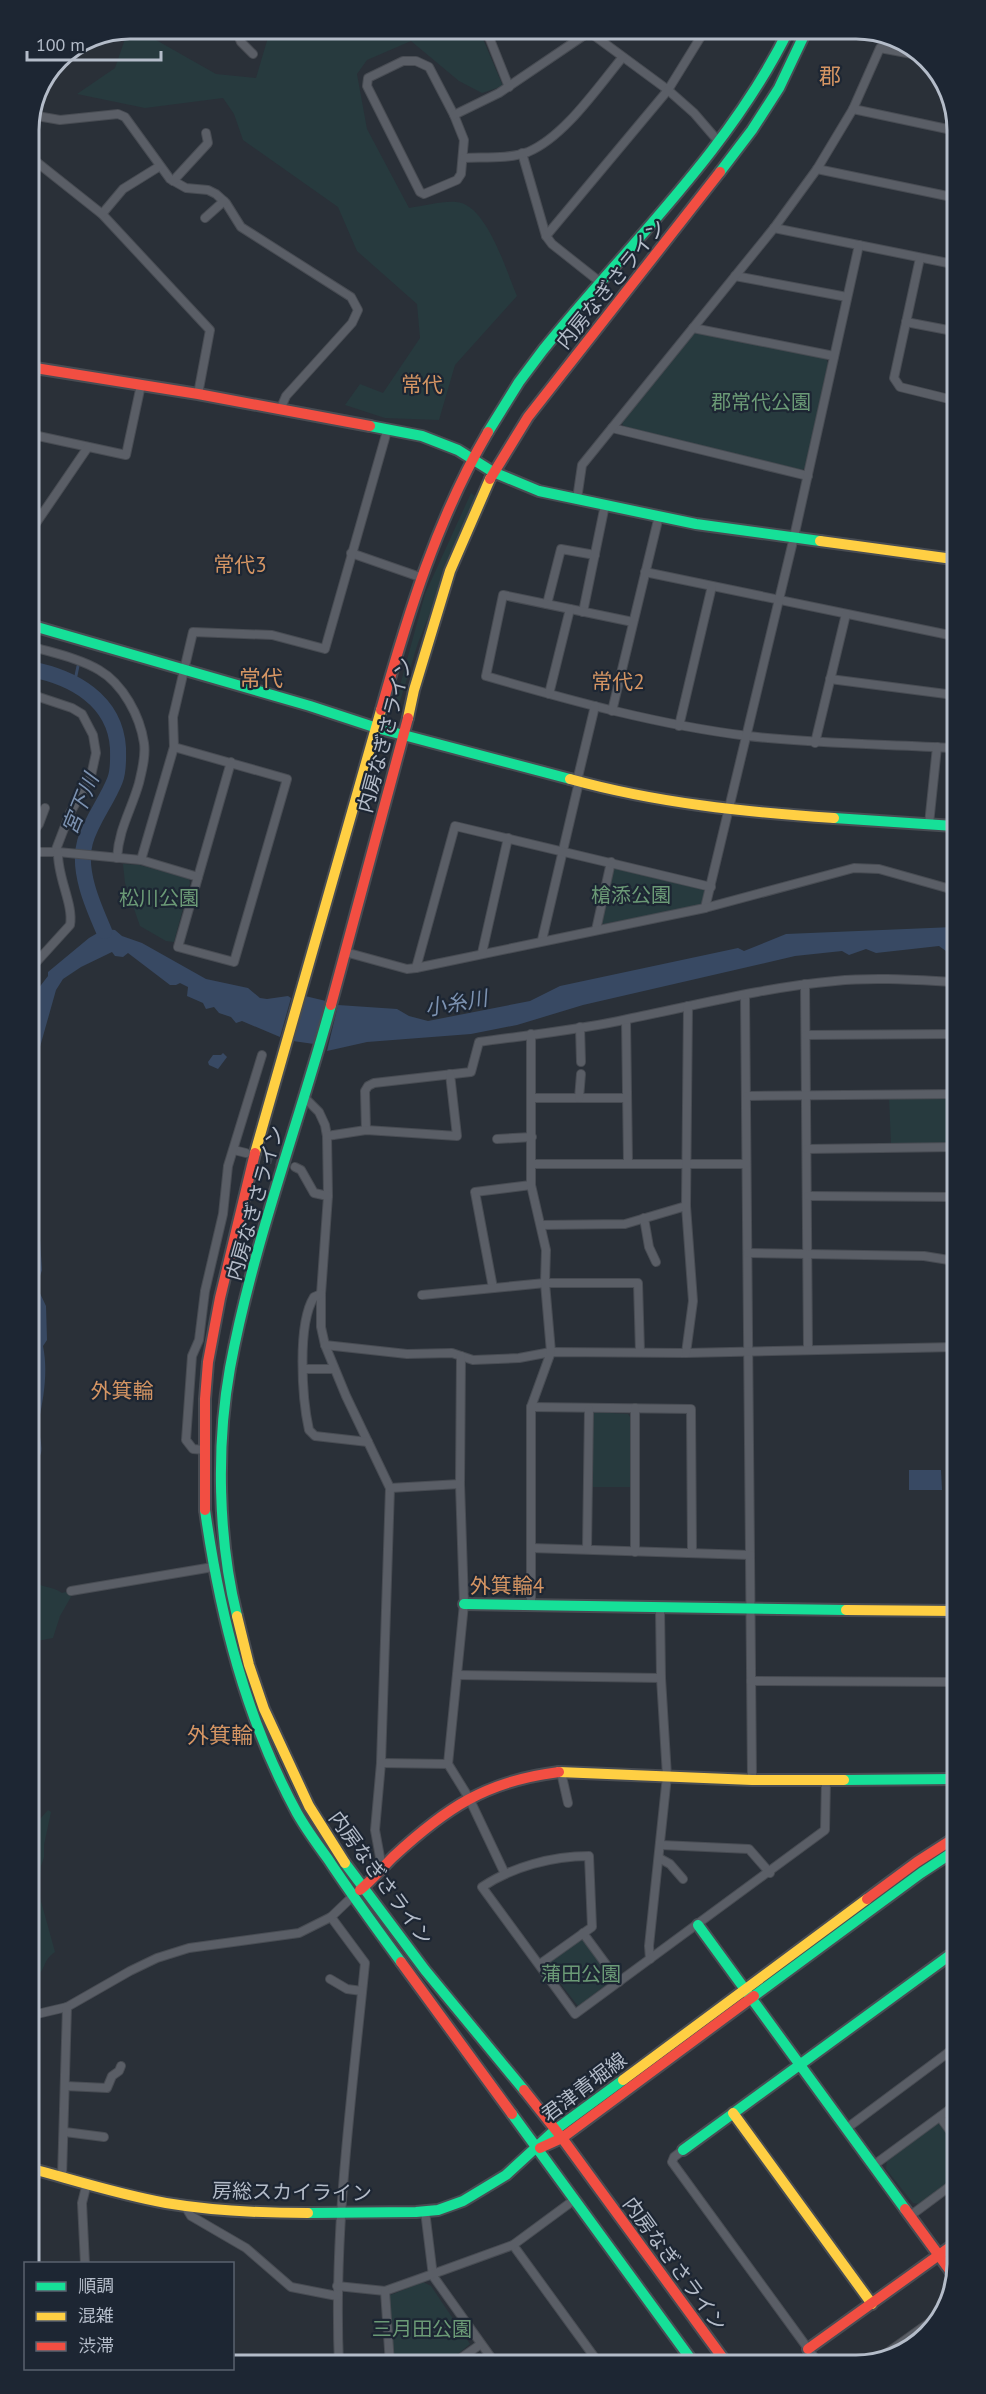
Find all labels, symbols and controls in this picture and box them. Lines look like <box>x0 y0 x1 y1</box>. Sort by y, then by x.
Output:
scale bar <box>27 24 160 62</box>
text: 100 m <box>36 33 85 56</box>
district label: 郡 <box>819 62 841 90</box>
street label: 内房なぎさライン <box>551 214 671 354</box>
district label: 常代 <box>401 371 443 398</box>
park label: 郡常代公園 <box>711 389 811 415</box>
district label: 常代3 <box>213 551 267 578</box>
street label: 内房なぎさライン <box>352 654 418 816</box>
district label: 常代 <box>239 664 283 692</box>
district label: 常代2 <box>591 668 645 695</box>
water label: 宮下川 <box>56 768 105 838</box>
park label: 槍添公園 <box>591 882 671 908</box>
park label: 松川公園 <box>119 885 199 911</box>
water label: 小糸川 <box>423 984 491 1022</box>
street label: 内房なぎさライン <box>220 1123 290 1283</box>
district label: 外箕輪 <box>91 1377 154 1404</box>
district label: 外箕輪4 <box>470 1572 544 1599</box>
district label: 外箕輪 <box>187 1721 253 1749</box>
street label: 内房なぎさライン <box>323 1806 439 1950</box>
park label: 蒲田公園 <box>541 1961 621 1987</box>
street label: 君津青堀線 <box>536 2047 632 2127</box>
street label: 房総スカイライン <box>212 2178 372 2206</box>
street label: 内房なぎさライン <box>617 2192 733 2336</box>
legend <box>24 2262 234 2370</box>
text: 順調 <box>78 2274 114 2297</box>
text: 混雑 <box>78 2304 114 2327</box>
park label: 三月田公園 <box>372 2316 472 2342</box>
text: 渋滞 <box>78 2334 114 2357</box>

